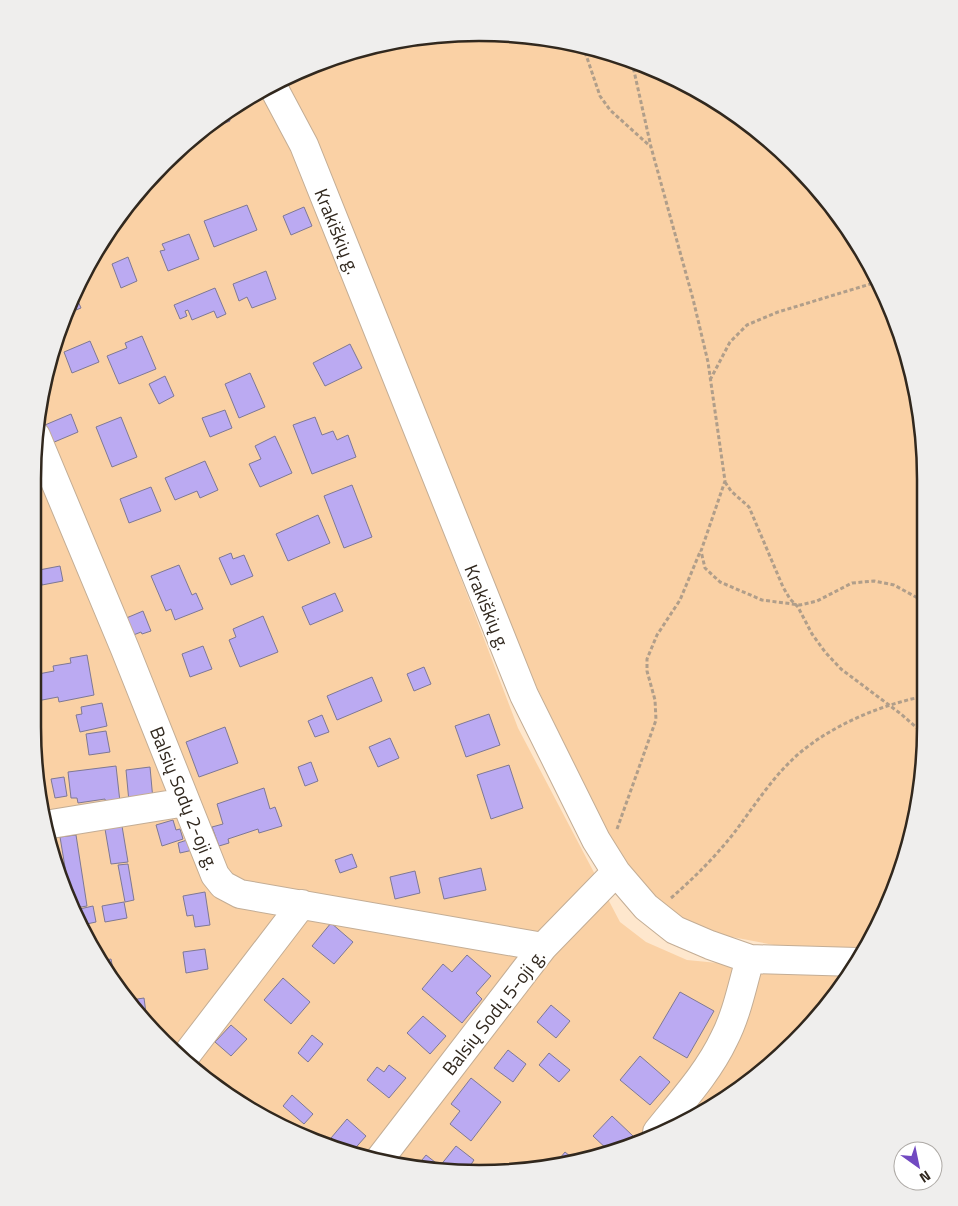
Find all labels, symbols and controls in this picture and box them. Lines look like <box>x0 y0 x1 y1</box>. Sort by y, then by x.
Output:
street label: Krakiškių g. <box>308 184 368 278</box>
street label: Krakiškių g. <box>458 560 518 654</box>
street label: Balsių Sodų 2-oji g. <box>143 722 227 874</box>
street label: Balsių Sodų 5-oji g. <box>435 943 551 1081</box>
north arrow <box>893 1141 943 1191</box>
text: N <box>916 1166 935 1189</box>

